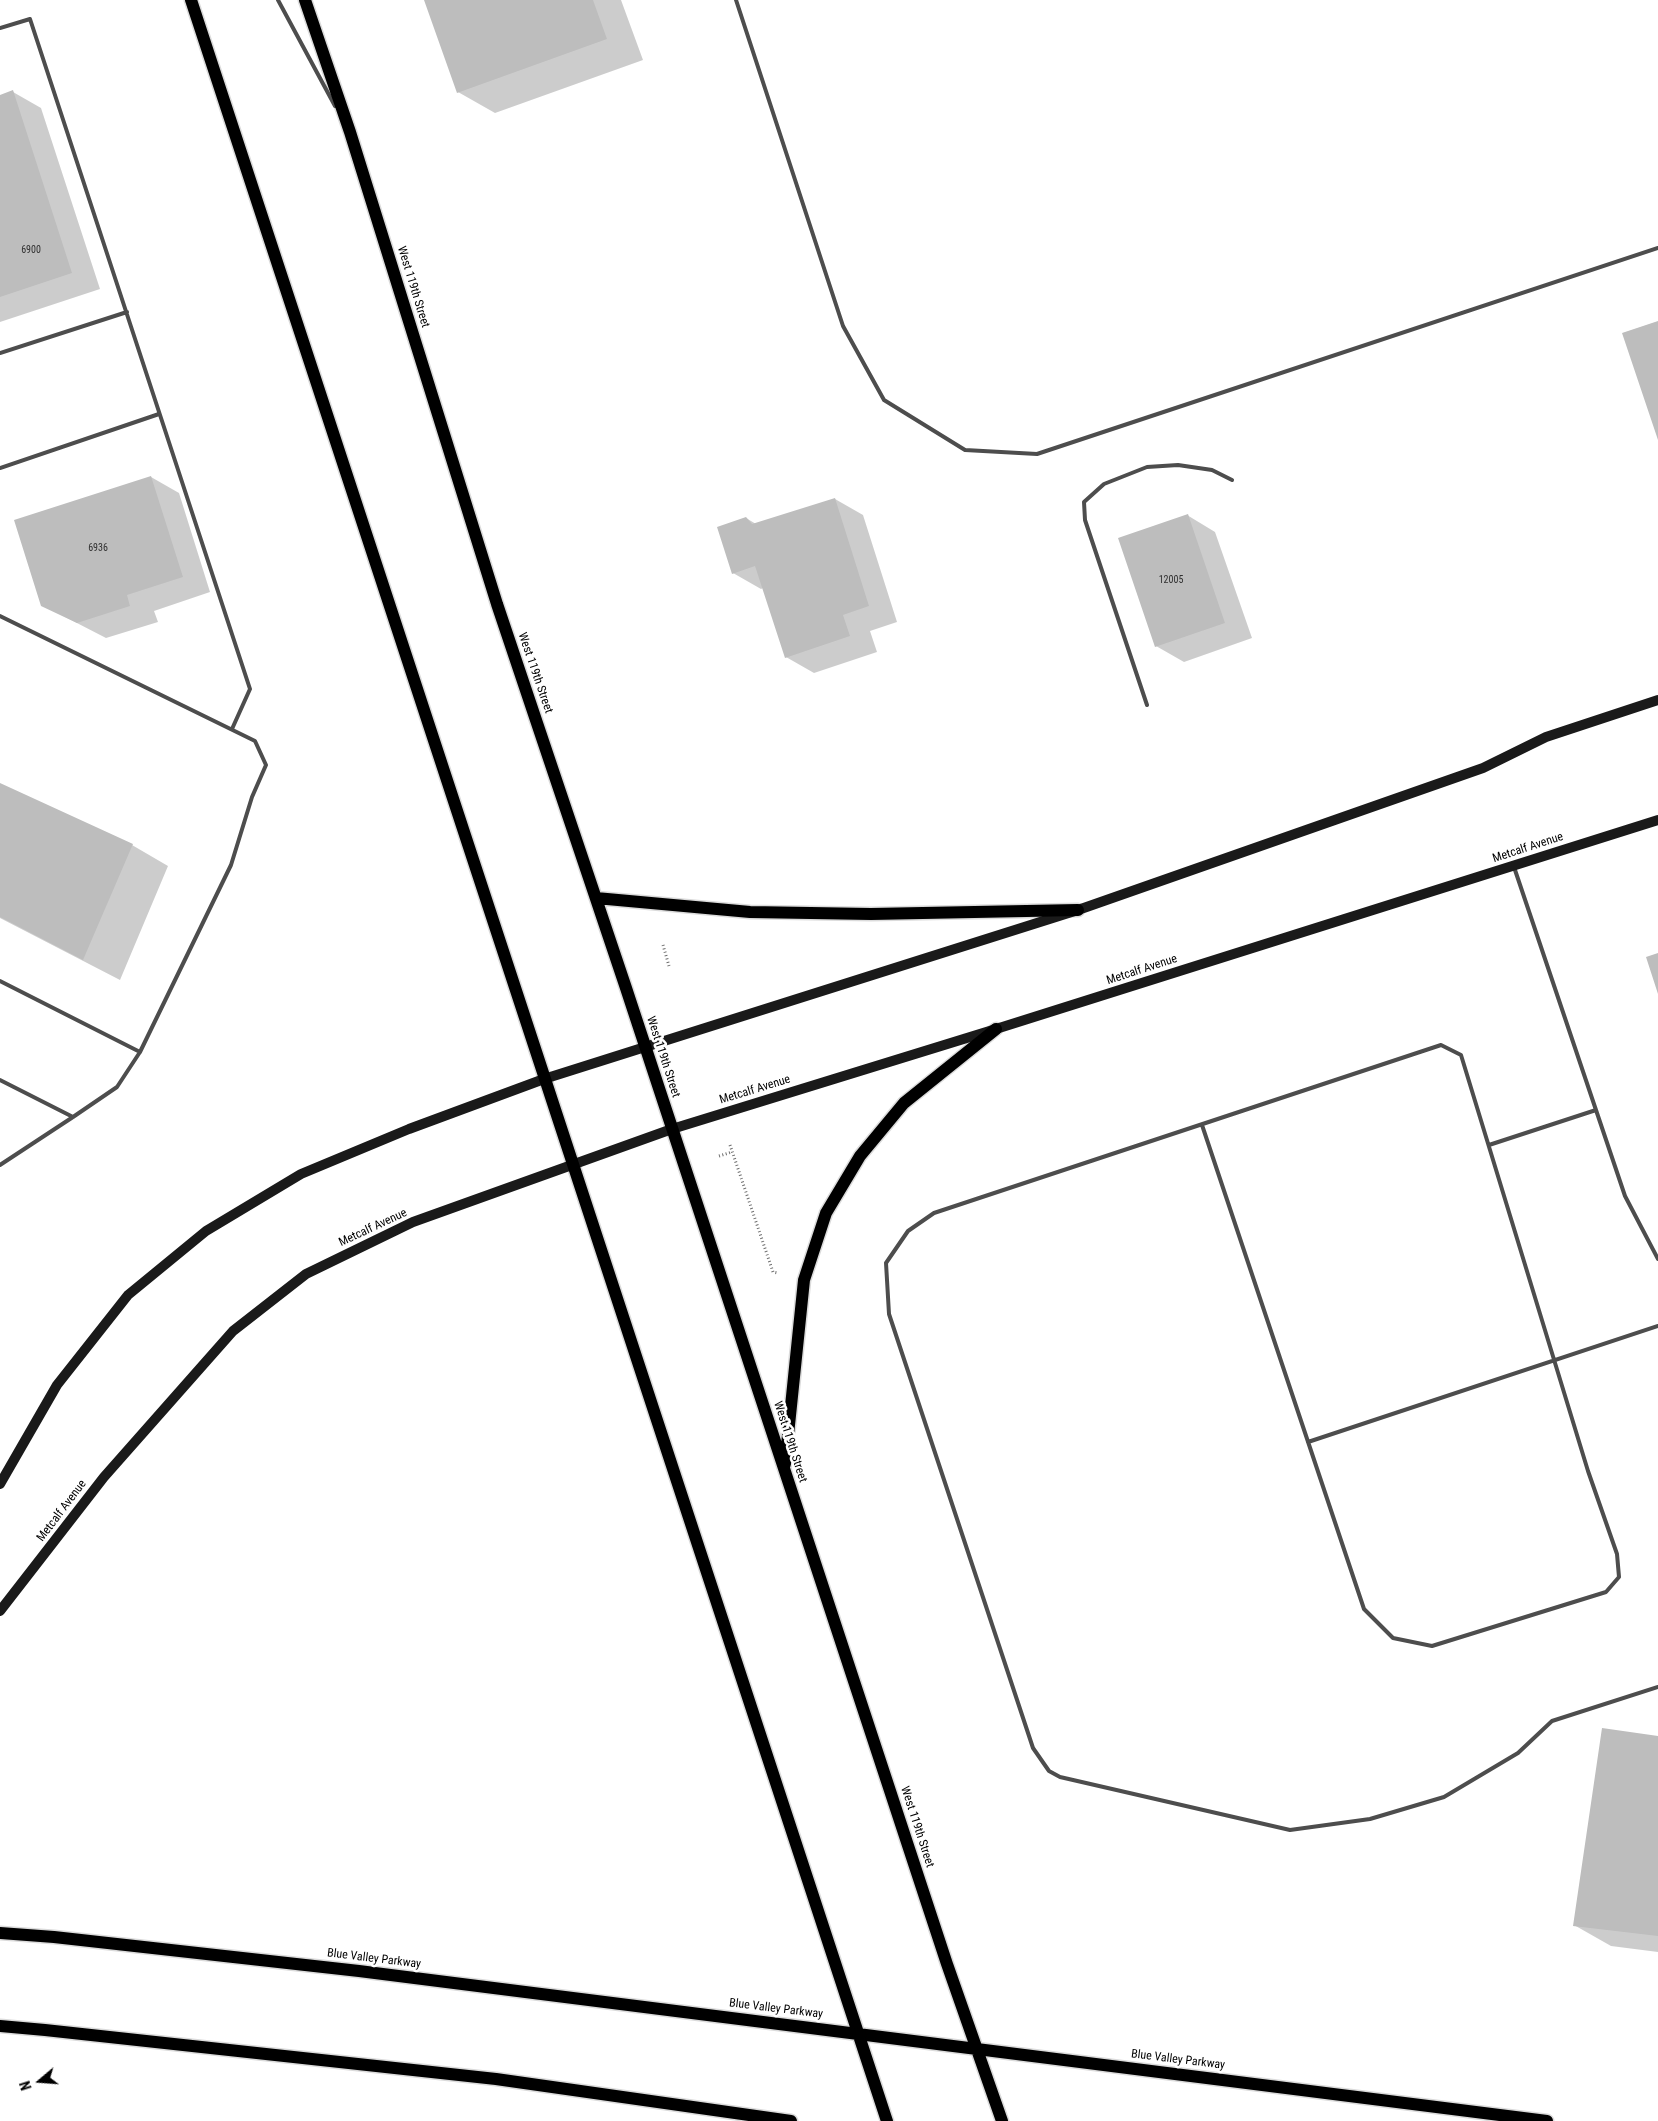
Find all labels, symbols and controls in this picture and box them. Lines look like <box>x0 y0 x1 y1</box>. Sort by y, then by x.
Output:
house number: 6900 <box>21 244 41 256</box>
street label: West 119th Street <box>394 245 432 329</box>
house number: 6936 <box>88 542 108 554</box>
house number: 12005 <box>1159 574 1183 586</box>
street label: West 119th Street <box>514 631 556 715</box>
street label: Metcalf Avenue <box>1491 830 1565 866</box>
street label: Metcalf Avenue <box>1105 952 1179 988</box>
street label: West 119th Street <box>643 1015 683 1099</box>
street label: Metcalf Avenue <box>718 1072 792 1108</box>
street label: Metcalf Avenue <box>337 1206 409 1250</box>
street label: West 119th Street <box>770 1400 810 1484</box>
street label: Metcalf Avenue <box>34 1477 90 1545</box>
street label: West 119th Street <box>897 1785 937 1869</box>
street label: Blue Valley Parkway <box>326 1946 422 1972</box>
street label: Blue Valley Parkway <box>728 1996 824 2022</box>
street label: Blue Valley Parkway <box>1130 2047 1226 2073</box>
north arrow <box>15 2056 65 2106</box>
text: N <box>17 2079 35 2092</box>

